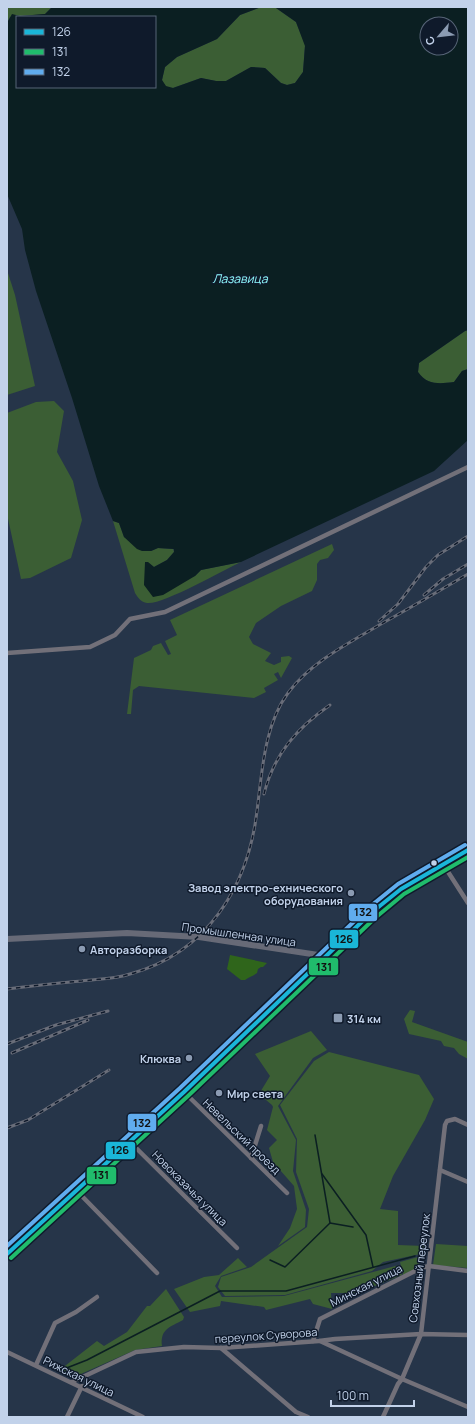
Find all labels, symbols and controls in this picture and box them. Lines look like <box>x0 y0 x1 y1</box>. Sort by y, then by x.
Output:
legend <box>16 16 156 88</box>
north arrow <box>419 16 459 56</box>
text: 126 <box>52 23 71 40</box>
text: С <box>421 34 438 48</box>
text: 131 <box>52 43 68 60</box>
text: 132 <box>52 63 70 80</box>
water label: Лазавица <box>212 270 269 287</box>
unlabelled marker <box>429 858 439 868</box>
place label: Завод электро-ехнического оборудования <box>188 880 343 908</box>
marker: Завод электро-ехнического оборудования <box>346 888 356 898</box>
line badge: 132 <box>348 903 378 922</box>
text: 132 <box>354 904 372 919</box>
street label: Промышленная улица <box>181 919 297 949</box>
line badge: 126 <box>329 929 359 949</box>
text: 126 <box>335 931 353 946</box>
place label: Авторазборка <box>90 942 167 957</box>
marker: Авторазборка <box>77 944 87 954</box>
line badge: 131 <box>308 957 339 976</box>
text: 131 <box>316 959 332 974</box>
place label: 314 км <box>347 1011 381 1026</box>
marker: 314 км <box>332 1012 344 1024</box>
place label: Клюква <box>140 1051 181 1066</box>
marker: Клюква <box>184 1053 194 1063</box>
place label: Мир света <box>227 1086 283 1101</box>
marker: Мир света <box>214 1088 224 1098</box>
street label: Невельский проезд <box>200 1095 284 1177</box>
line badge: 132 <box>127 1113 157 1132</box>
text: 132 <box>133 1115 151 1130</box>
line badge: 126 <box>105 1141 136 1160</box>
text: 126 <box>111 1142 129 1157</box>
street label: Новоказачья улица <box>149 1147 231 1229</box>
line badge: 131 <box>86 1166 117 1185</box>
text: 131 <box>93 1167 109 1182</box>
street label: Совхозный переулок <box>405 1212 433 1323</box>
street label: Минская улица <box>327 1260 405 1310</box>
street label: переулок Суворова <box>214 1324 318 1346</box>
street label: Рижская улица <box>41 1352 117 1400</box>
scale bar <box>331 1382 414 1408</box>
text: 100 m <box>337 1387 369 1404</box>

